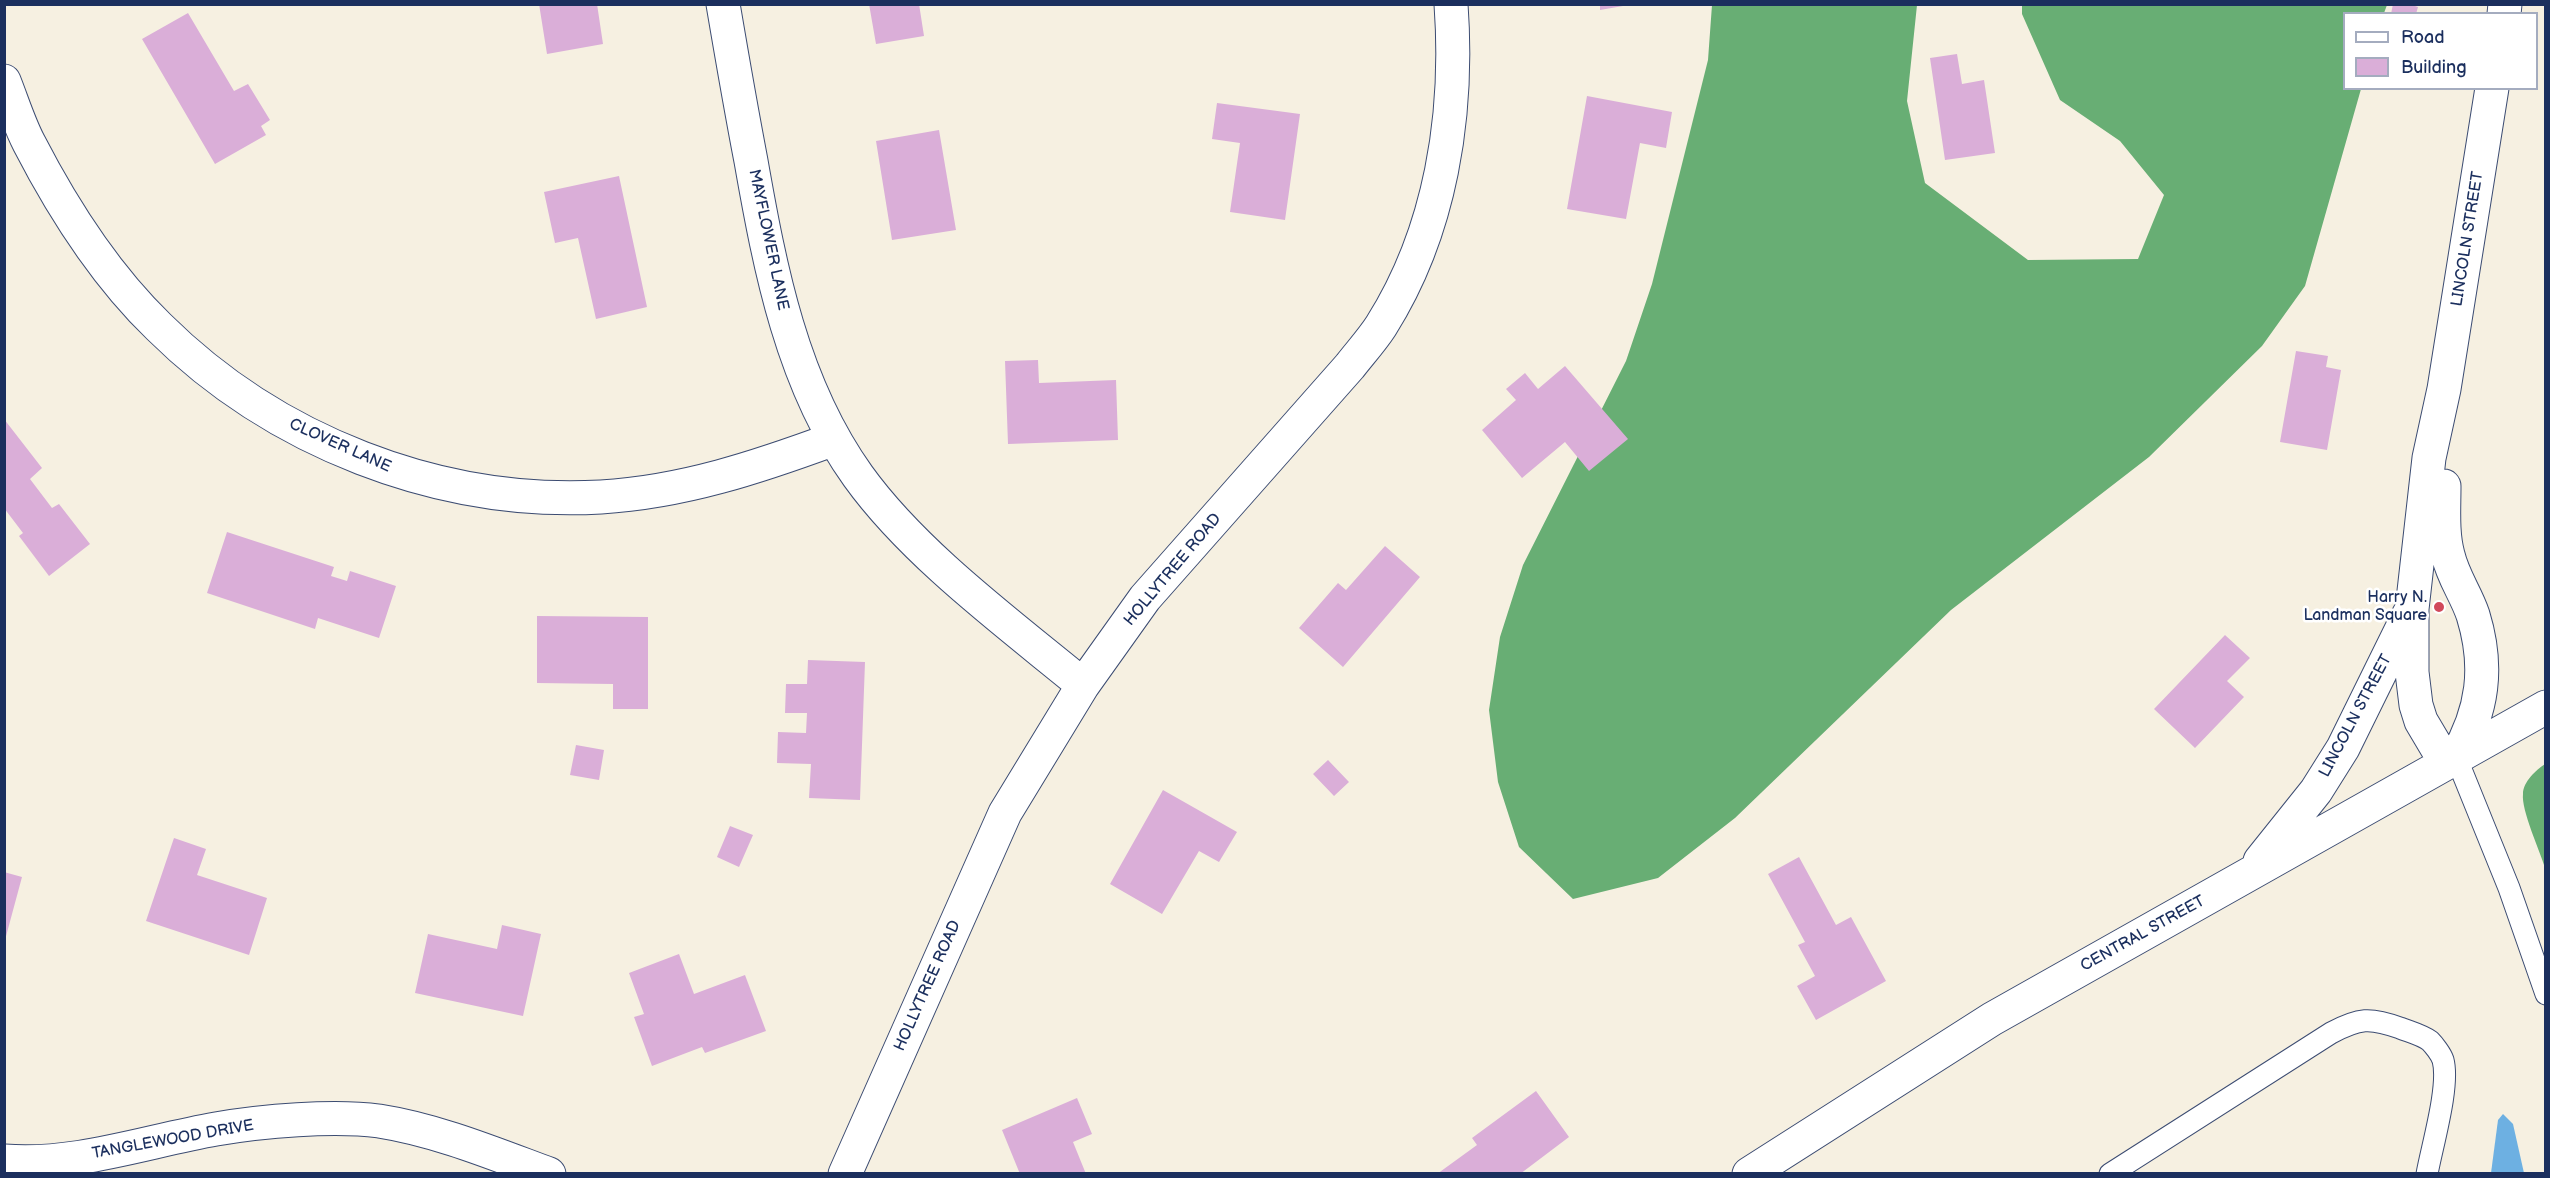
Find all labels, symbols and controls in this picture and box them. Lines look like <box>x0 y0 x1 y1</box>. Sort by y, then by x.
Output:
legend <box>2343 12 2538 90</box>
text: Road <box>2401 27 2445 48</box>
text: Building <box>2401 57 2467 78</box>
street label: MAYFLOWER LANE <box>744 168 792 312</box>
street label: LINCOLN STREET <box>2448 170 2488 308</box>
street label: CLOVER LANE <box>286 415 394 477</box>
street label: HOLLYTREE ROAD <box>1120 510 1226 630</box>
place label: Harry N. Landman Square <box>2303 588 2427 626</box>
marker: Harry N. Landman Square <box>2432 600 2446 614</box>
street label: LINCOLN STREET <box>2316 651 2396 781</box>
street label: CENTRAL STREET <box>2077 892 2209 976</box>
street label: HOLLYTREE ROAD <box>891 918 965 1054</box>
street label: TANGLEWOOD DRIVE <box>91 1116 255 1164</box>

